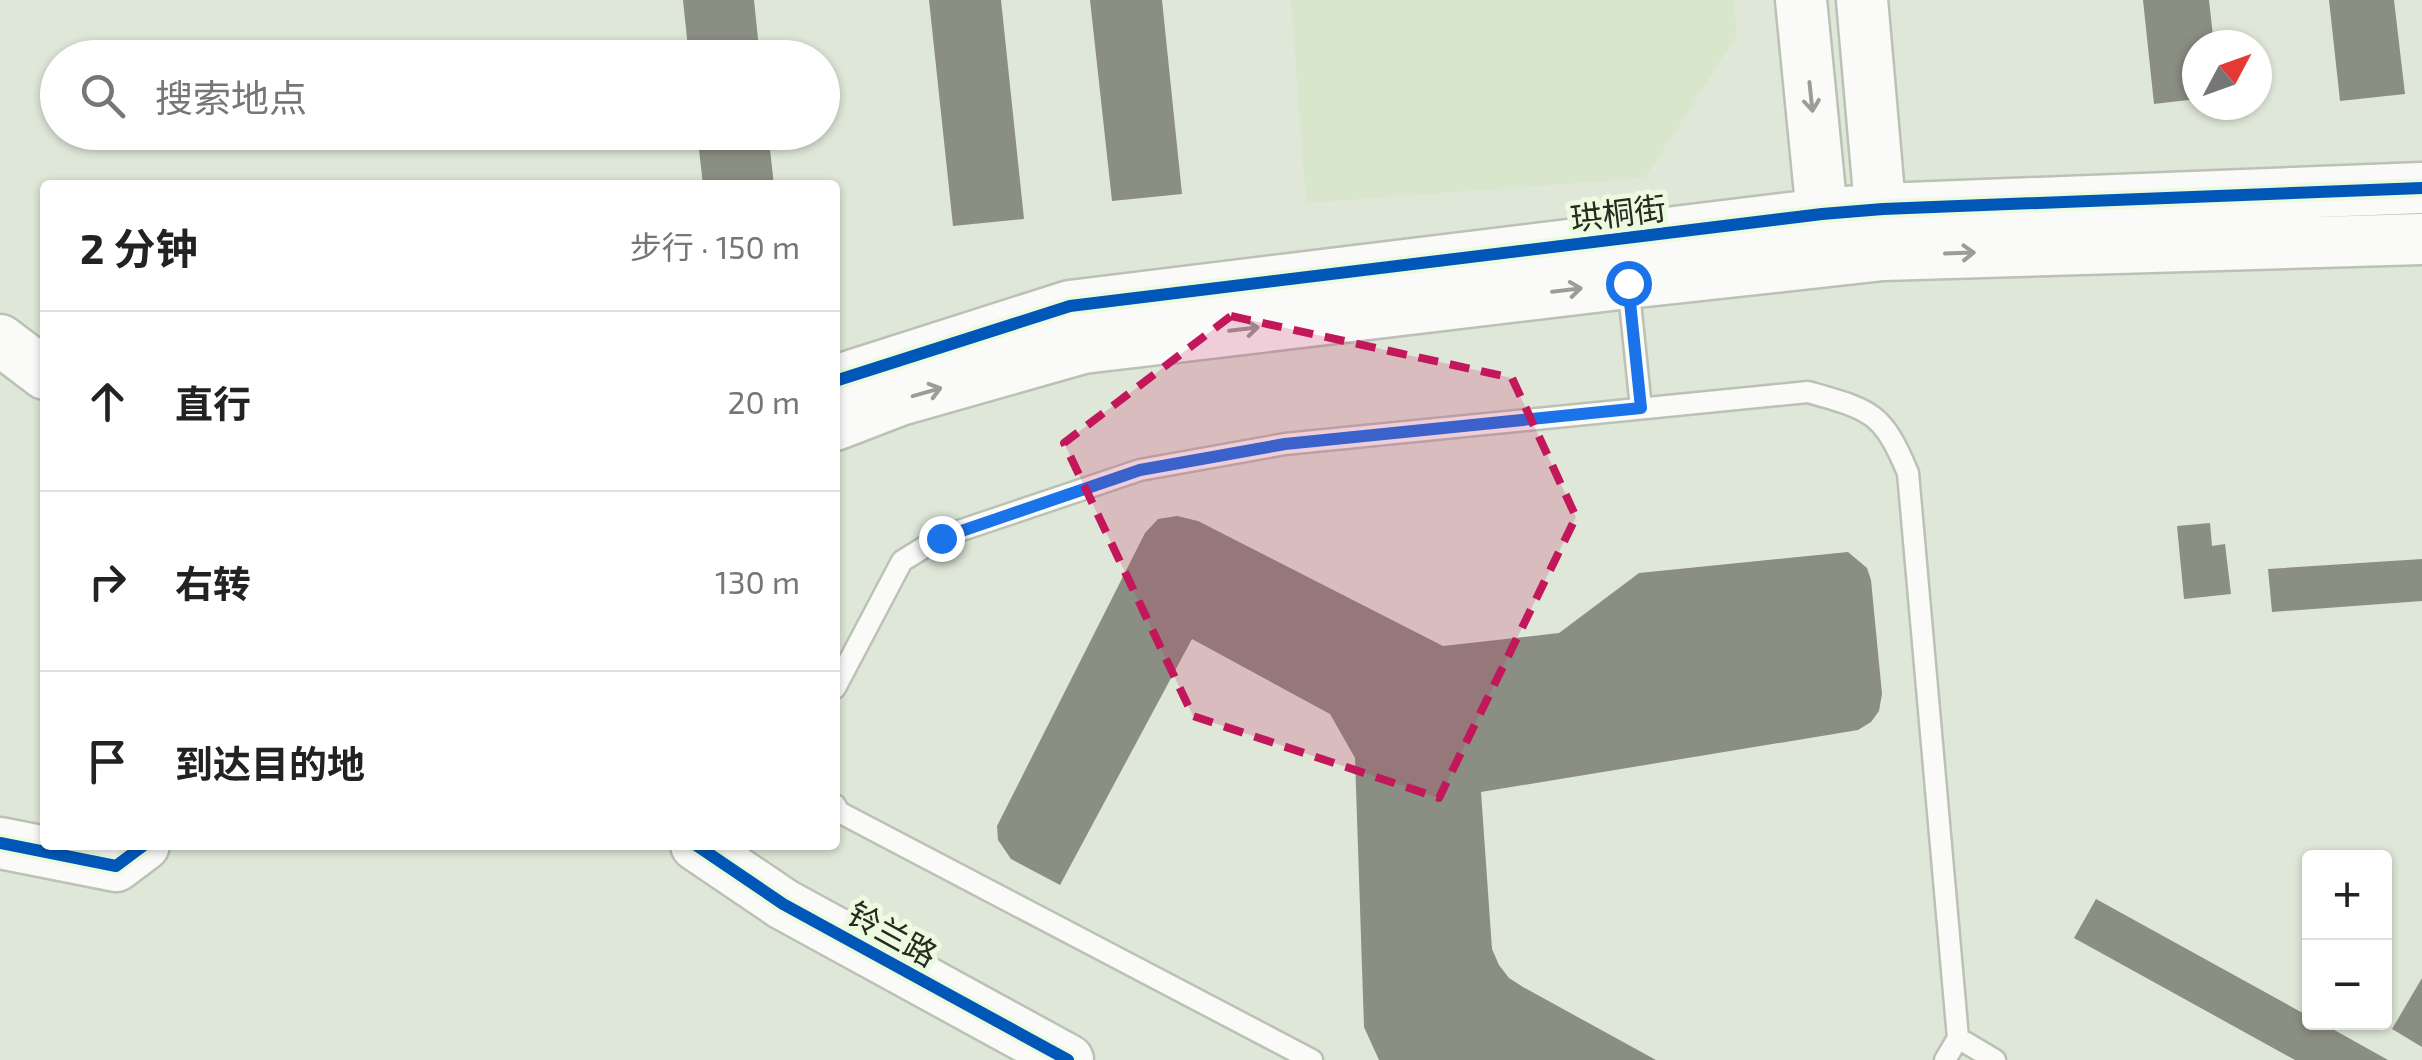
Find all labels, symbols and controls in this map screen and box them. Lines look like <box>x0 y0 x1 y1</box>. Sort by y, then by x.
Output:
north arrow <box>2182 30 2272 120</box>
search box <box>40 40 840 150</box>
icon: search <box>75 68 130 123</box>
text: 搜索地点 <box>155 74 307 120</box>
one-way arrow <box>1801 80 1820 113</box>
street label: 珙桐街 <box>1568 187 1668 237</box>
text: 2 分钟 <box>80 222 197 272</box>
text: 步行 · 150 m <box>630 227 800 265</box>
one-way arrow <box>1944 243 1976 262</box>
route start <box>1606 261 1652 307</box>
one-way arrow <box>1550 280 1583 299</box>
one-way arrow <box>1228 319 1260 338</box>
icon: ahead <box>80 374 135 429</box>
text: 直行 <box>175 380 251 426</box>
text: 20 m <box>728 382 800 420</box>
one-way arrow <box>910 382 942 400</box>
route end <box>919 516 965 562</box>
icon: right <box>80 554 135 609</box>
text: 右转 <box>175 560 251 606</box>
text: 130 m <box>715 562 800 600</box>
icon: arrive <box>80 734 135 789</box>
text: 到达目的地 <box>175 740 365 786</box>
map controls <box>2302 850 2392 1030</box>
button: + <box>2302 850 2392 940</box>
street label: 铃兰路 <box>842 893 944 973</box>
button: − <box>2302 940 2392 1030</box>

